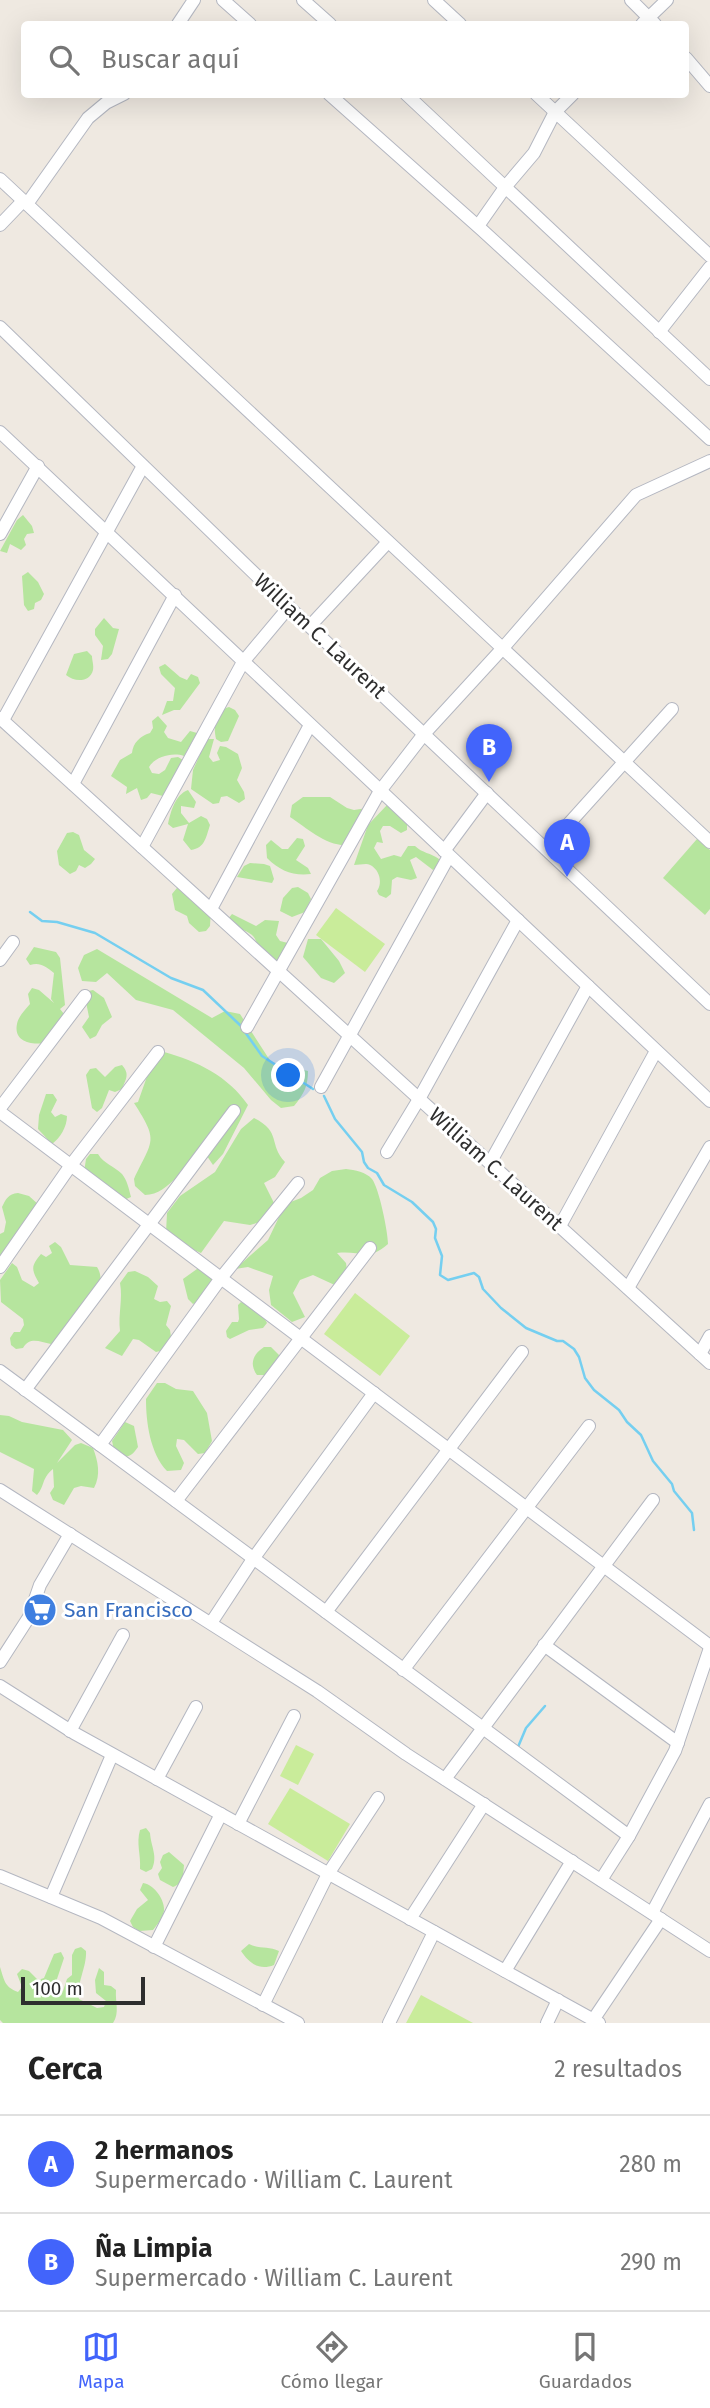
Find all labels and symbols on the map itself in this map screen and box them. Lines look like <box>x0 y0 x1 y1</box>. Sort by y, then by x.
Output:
street label: William C. Laurent <box>248 568 392 704</box>
pin: B <box>466 724 512 782</box>
pin: A <box>544 819 590 877</box>
your location <box>271 1058 305 1092</box>
street label: William C. Laurent <box>424 1102 569 1236</box>
supermarket icon: San Francisco <box>21 1591 59 1629</box>
place label: San Francisco <box>64 1597 193 1623</box>
scale bar <box>21 1974 145 2006</box>

